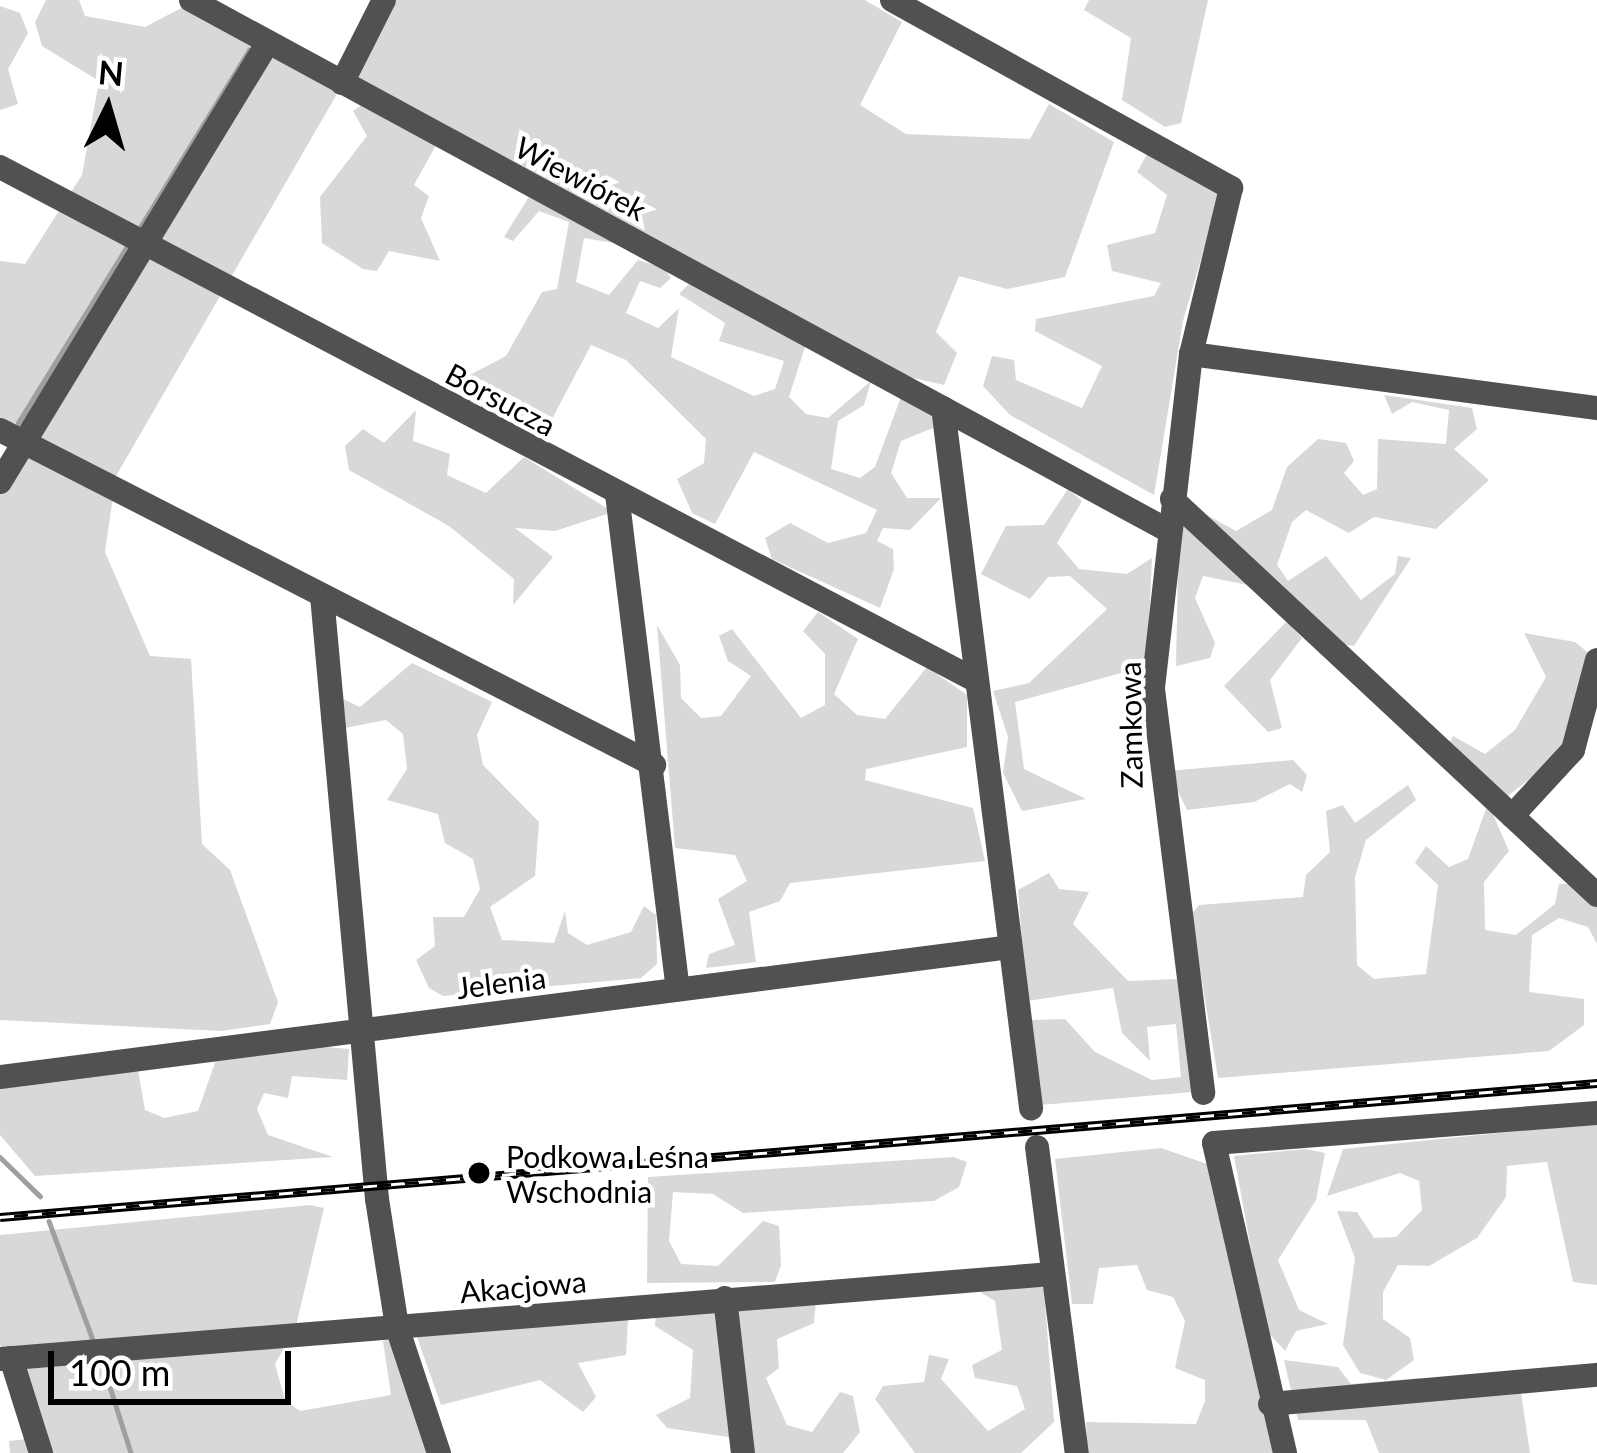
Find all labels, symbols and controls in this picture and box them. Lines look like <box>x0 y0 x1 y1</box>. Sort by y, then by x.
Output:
north arrow <box>48 48 168 168</box>
text: N <box>97 51 126 93</box>
street label: Wiewiórek <box>509 129 653 227</box>
street label: Borsucza <box>440 355 562 443</box>
street label: Zamkowa <box>1111 661 1149 789</box>
street label: Jelenia <box>454 959 548 1005</box>
place label: Podkowa Leśna Wschodnia <box>506 1138 709 1208</box>
marker: Podkowa Leśna Wschodnia <box>463 1157 495 1189</box>
street label: Akacjowa <box>458 1263 588 1309</box>
scale bar <box>54 1327 297 1401</box>
text: 100 m <box>69 1350 170 1394</box>

